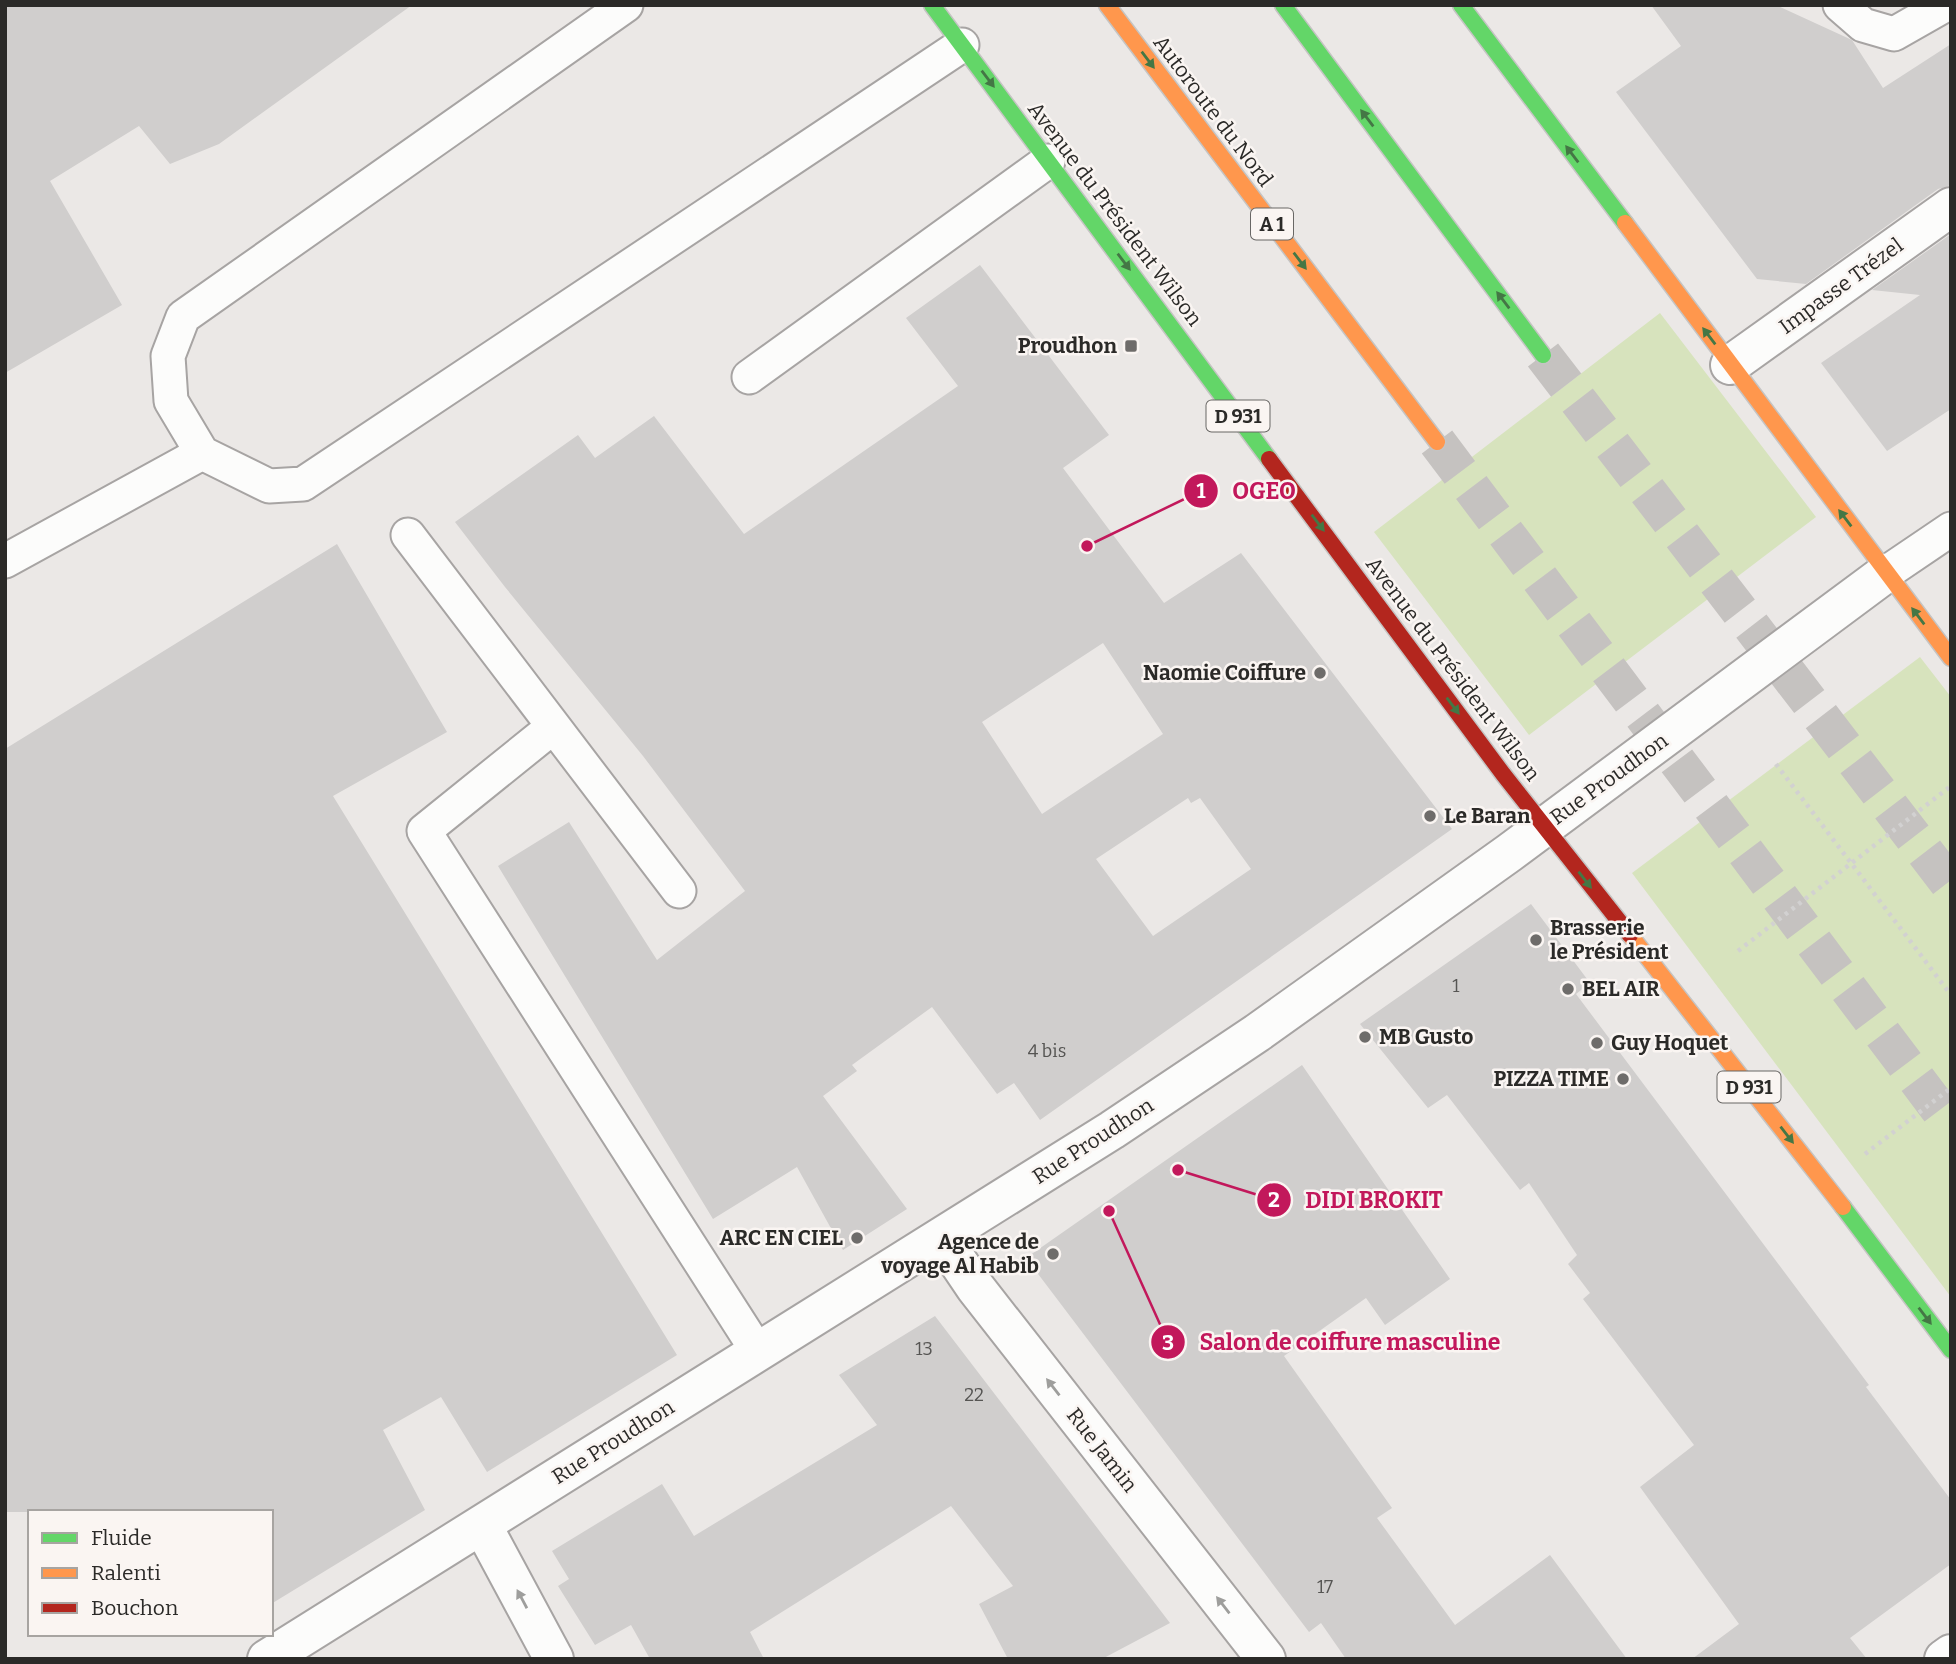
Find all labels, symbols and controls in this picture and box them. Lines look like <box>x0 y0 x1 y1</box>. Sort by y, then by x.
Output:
street label: Autoroute du Nord <box>1148 30 1278 192</box>
one-way arrow <box>1140 50 1155 68</box>
one-way arrow <box>980 70 995 88</box>
street label: Avenue du Président Wilson <box>1022 97 1208 331</box>
one-way arrow <box>1359 109 1374 127</box>
one-way arrow <box>1566 145 1580 163</box>
road number: A 1 <box>1251 208 1293 240</box>
street label: Impasse Trézel <box>1774 232 1908 340</box>
one-way arrow <box>1292 251 1307 269</box>
one-way arrow <box>1116 253 1130 271</box>
one-way arrow <box>1496 291 1510 309</box>
one-way arrow <box>1702 327 1716 345</box>
place label: Proudhon <box>1018 333 1117 359</box>
marker: Proudhon <box>1123 338 1139 354</box>
road number: D 931 <box>1206 400 1270 432</box>
callout: OGEO <box>1183 469 1310 513</box>
text: OGEO <box>1232 477 1296 505</box>
text: 1 <box>1196 478 1206 504</box>
one-way arrow <box>1839 509 1853 527</box>
one-way arrow <box>1310 514 1324 532</box>
street label: Avenue du Président Wilson <box>1360 552 1546 786</box>
one-way arrow <box>1912 607 1926 625</box>
place label: Naomie Coiffure <box>1143 660 1306 686</box>
marker: Naomie Coiffure <box>1312 665 1328 681</box>
one-way arrow <box>1446 697 1460 715</box>
street label: Rue Proudhon <box>1545 728 1673 830</box>
place label: Le Baran <box>1444 803 1531 829</box>
marker: Le Baran <box>1422 808 1438 824</box>
one-way arrow <box>1578 871 1592 889</box>
place label: Brasserie le Président <box>1550 915 1669 965</box>
marker: Brasserie le Président <box>1528 932 1544 948</box>
house number: 1 <box>1452 975 1460 997</box>
place label: BEL AIR <box>1582 976 1660 1002</box>
marker: BEL AIR <box>1560 981 1576 997</box>
place label: MB Gusto <box>1379 1024 1473 1050</box>
marker: MB Gusto <box>1357 1029 1373 1045</box>
place label: Guy Hoquet <box>1611 1030 1729 1056</box>
marker: Guy Hoquet <box>1589 1035 1605 1051</box>
house number: 4 bis <box>1028 1040 1066 1062</box>
place label: PIZZA TIME <box>1494 1066 1609 1092</box>
marker: PIZZA TIME <box>1615 1071 1631 1087</box>
road number: D 931 <box>1718 1072 1780 1102</box>
street label: Rue Proudhon <box>1028 1092 1158 1190</box>
one-way arrow <box>1780 1126 1795 1144</box>
callout: DIDI BROKIT <box>1256 1178 1457 1222</box>
text: DIDI BROKIT <box>1305 1186 1443 1214</box>
text: 2 <box>1268 1187 1280 1213</box>
place label: ARC EN CIEL <box>720 1225 843 1251</box>
place label: Agence de voyage Al Habib <box>880 1229 1039 1279</box>
marker: ARC EN CIEL <box>849 1230 865 1246</box>
marker: Agence de voyage Al Habib <box>1045 1246 1061 1262</box>
one-way arrow <box>1918 1307 1933 1325</box>
callout: Salon de coiffure masculine <box>1151 1320 1515 1364</box>
text: Salon de coiffure masculine <box>1199 1328 1501 1356</box>
text: 3 <box>1162 1330 1174 1356</box>
house number: 13 <box>915 1338 933 1360</box>
one-way arrow <box>1046 1379 1061 1397</box>
house number: 22 <box>964 1384 984 1406</box>
street label: Rue Proudhon <box>547 1394 679 1490</box>
street label: Rue Jamin <box>1061 1403 1143 1497</box>
legend <box>28 1510 273 1636</box>
text: Fluide <box>91 1525 152 1551</box>
text: Ralenti <box>91 1560 161 1586</box>
house number: 17 <box>1317 1576 1333 1598</box>
one-way arrow <box>516 1589 528 1608</box>
text: Bouchon <box>91 1595 178 1621</box>
one-way arrow <box>1217 1596 1231 1614</box>

